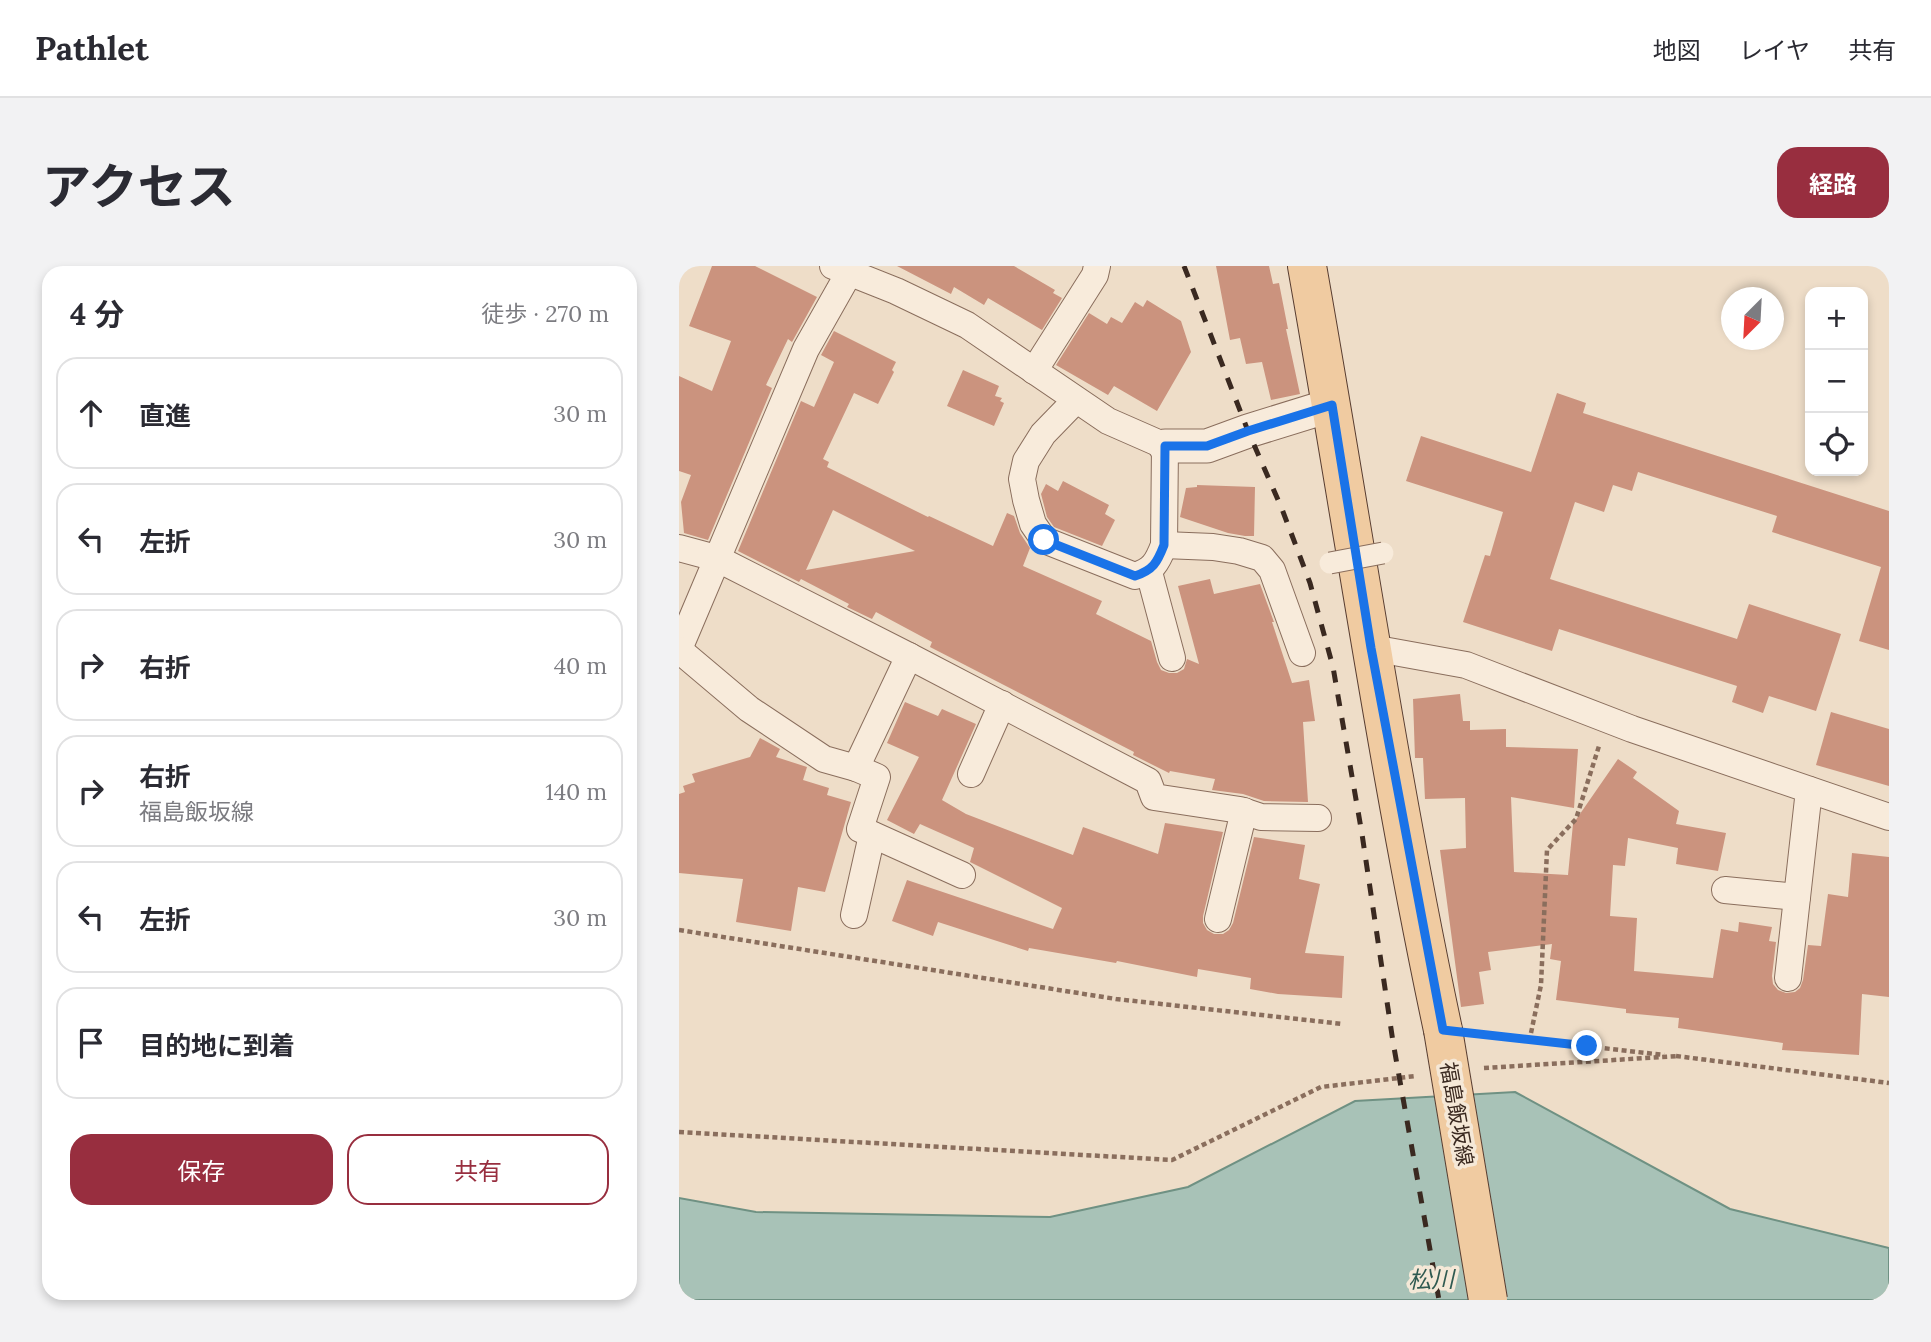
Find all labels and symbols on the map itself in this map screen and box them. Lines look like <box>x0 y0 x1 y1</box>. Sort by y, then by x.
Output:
north arrow <box>1721 287 1784 350</box>
route start <box>1028 524 1059 555</box>
route end <box>1571 1030 1602 1061</box>
street label: 福島飯坂線 <box>1435 1060 1479 1168</box>
water label: 松川 <box>1408 1264 1457 1294</box>

